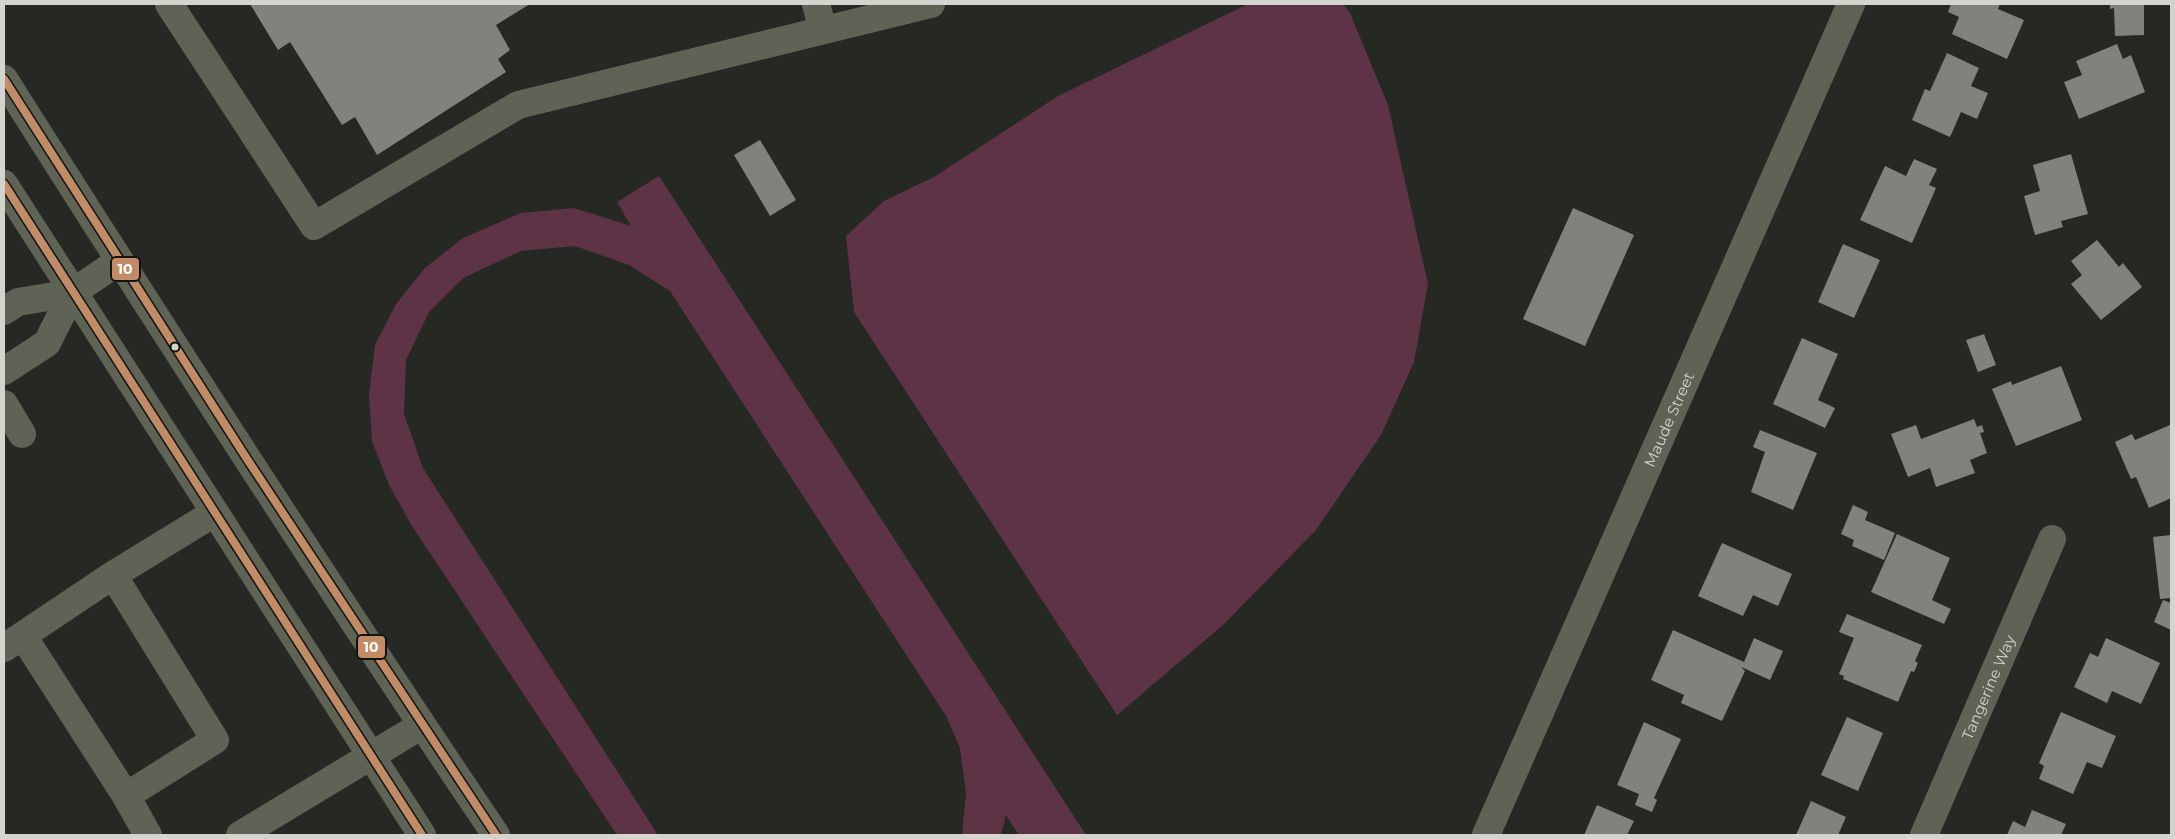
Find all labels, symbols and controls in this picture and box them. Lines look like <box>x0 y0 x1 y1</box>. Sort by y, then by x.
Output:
line badge: 10 <box>111 257 140 281</box>
text: 10 <box>118 260 133 278</box>
unlabelled marker <box>170 342 180 352</box>
street label: Maude Street <box>1639 369 1698 470</box>
street label: Tangerine Way <box>1957 631 2019 742</box>
line badge: 10 <box>357 635 386 659</box>
text: 10 <box>364 638 379 656</box>

